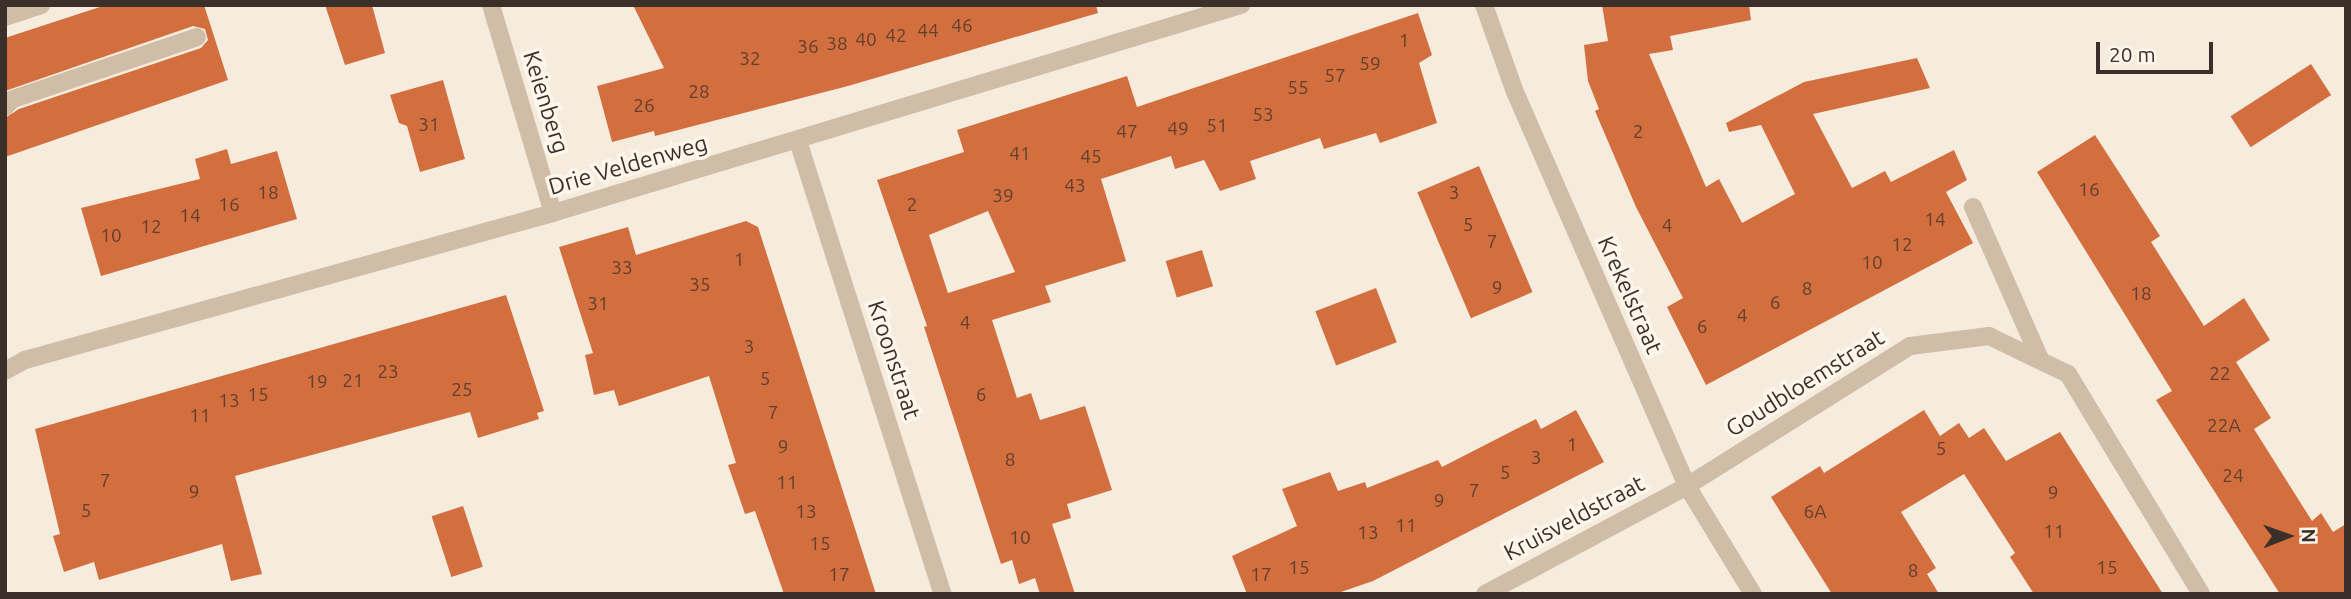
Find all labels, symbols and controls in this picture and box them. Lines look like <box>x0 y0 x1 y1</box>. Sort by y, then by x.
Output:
house number: 46 <box>951 15 973 37</box>
house number: 44 <box>917 20 939 42</box>
house number: 42 <box>885 25 907 47</box>
scale bar <box>2099 28 2216 72</box>
house number: 40 <box>855 29 877 51</box>
house number: 1 <box>1399 30 1409 52</box>
house number: 38 <box>826 33 848 55</box>
house number: 36 <box>797 36 819 58</box>
text: 20 m <box>2109 42 2156 66</box>
street label: Keienberg <box>517 47 575 157</box>
house number: 32 <box>739 48 761 70</box>
house number: 59 <box>1359 53 1381 75</box>
house number: 57 <box>1324 65 1346 87</box>
house number: 55 <box>1287 77 1309 99</box>
house number: 28 <box>688 81 710 103</box>
house number: 26 <box>633 95 655 117</box>
house number: 53 <box>1252 104 1274 126</box>
house number: 31 <box>418 114 440 136</box>
house number: 51 <box>1206 115 1228 137</box>
house number: 49 <box>1167 118 1189 140</box>
house number: 47 <box>1116 121 1138 143</box>
house number: 2 <box>1633 121 1643 143</box>
street label: Drie Veldenweg <box>545 129 711 201</box>
house number: 41 <box>1009 143 1031 165</box>
house number: 45 <box>1080 146 1102 168</box>
house number: 43 <box>1064 175 1086 197</box>
house number: 16 <box>2078 179 2100 201</box>
house number: 18 <box>257 182 279 204</box>
house number: 3 <box>1449 182 1459 204</box>
house number: 39 <box>992 185 1014 207</box>
house number: 16 <box>218 194 240 216</box>
house number: 2 <box>907 194 917 216</box>
house number: 14 <box>179 205 201 227</box>
house number: 14 <box>1924 209 1946 231</box>
house number: 5 <box>1463 214 1473 236</box>
house number: 4 <box>1662 215 1672 237</box>
house number: 12 <box>140 216 162 238</box>
house number: 10 <box>100 225 122 247</box>
house number: 7 <box>1487 231 1497 253</box>
street label: Krekelstraat <box>1592 232 1668 358</box>
house number: 12 <box>1891 234 1913 256</box>
house number: 1 <box>734 249 744 271</box>
house number: 10 <box>1861 252 1883 274</box>
house number: 33 <box>611 257 633 279</box>
house number: 35 <box>689 274 711 296</box>
house number: 9 <box>1492 277 1502 299</box>
house number: 8 <box>1802 278 1812 300</box>
house number: 18 <box>2130 283 2152 305</box>
house number: 6 <box>1770 292 1780 314</box>
house number: 31 <box>587 293 609 315</box>
street label: Kroonstraat <box>862 297 926 423</box>
house number: 4 <box>1737 305 1747 327</box>
house number: 4 <box>960 312 970 334</box>
house number: 6 <box>1697 316 1707 338</box>
street label: Goudbloemstraat <box>1721 323 1889 443</box>
house number: 3 <box>744 336 754 358</box>
house number: 23 <box>377 361 399 383</box>
house number: 22 <box>2209 363 2231 385</box>
house number: 5 <box>760 368 770 390</box>
house number: 21 <box>342 370 364 392</box>
house number: 19 <box>306 371 328 393</box>
house number: 25 <box>451 379 473 401</box>
house number: 15 <box>247 384 269 406</box>
house number: 6 <box>976 384 986 406</box>
house number: 13 <box>218 390 240 412</box>
house number: 7 <box>768 402 778 424</box>
house number: 11 <box>189 405 211 427</box>
house number: 22A <box>2207 415 2241 437</box>
house number: 1 <box>1567 434 1577 456</box>
house number: 9 <box>778 436 788 458</box>
house number: 5 <box>1936 438 1946 460</box>
house number: 3 <box>1531 447 1541 469</box>
house number: 8 <box>1005 449 1015 471</box>
house number: 5 <box>1500 462 1510 484</box>
house number: 24 <box>2222 465 2244 487</box>
street label: Kruisveldstraat <box>1499 469 1649 567</box>
house number: 7 <box>100 470 110 492</box>
house number: 11 <box>776 472 798 494</box>
house number: 7 <box>1469 480 1479 502</box>
house number: 9 <box>189 481 199 503</box>
house number: 9 <box>2048 482 2058 504</box>
house number: 9 <box>1434 490 1444 512</box>
house number: 5 <box>81 500 91 522</box>
house number: 13 <box>795 501 817 523</box>
house number: 6A <box>1803 501 1827 523</box>
north arrow <box>2253 501 2323 571</box>
house number: 11 <box>1395 515 1417 537</box>
house number: 11 <box>2043 521 2065 543</box>
house number: 13 <box>1357 522 1379 544</box>
house number: 10 <box>1009 527 1031 549</box>
text: N <box>2298 528 2320 543</box>
house number: 15 <box>809 533 831 555</box>
house number: 15 <box>1288 557 1310 579</box>
house number: 15 <box>2096 557 2118 579</box>
house number: 8 <box>1908 560 1918 582</box>
house number: 17 <box>828 564 850 586</box>
house number: 17 <box>1250 564 1272 586</box>

